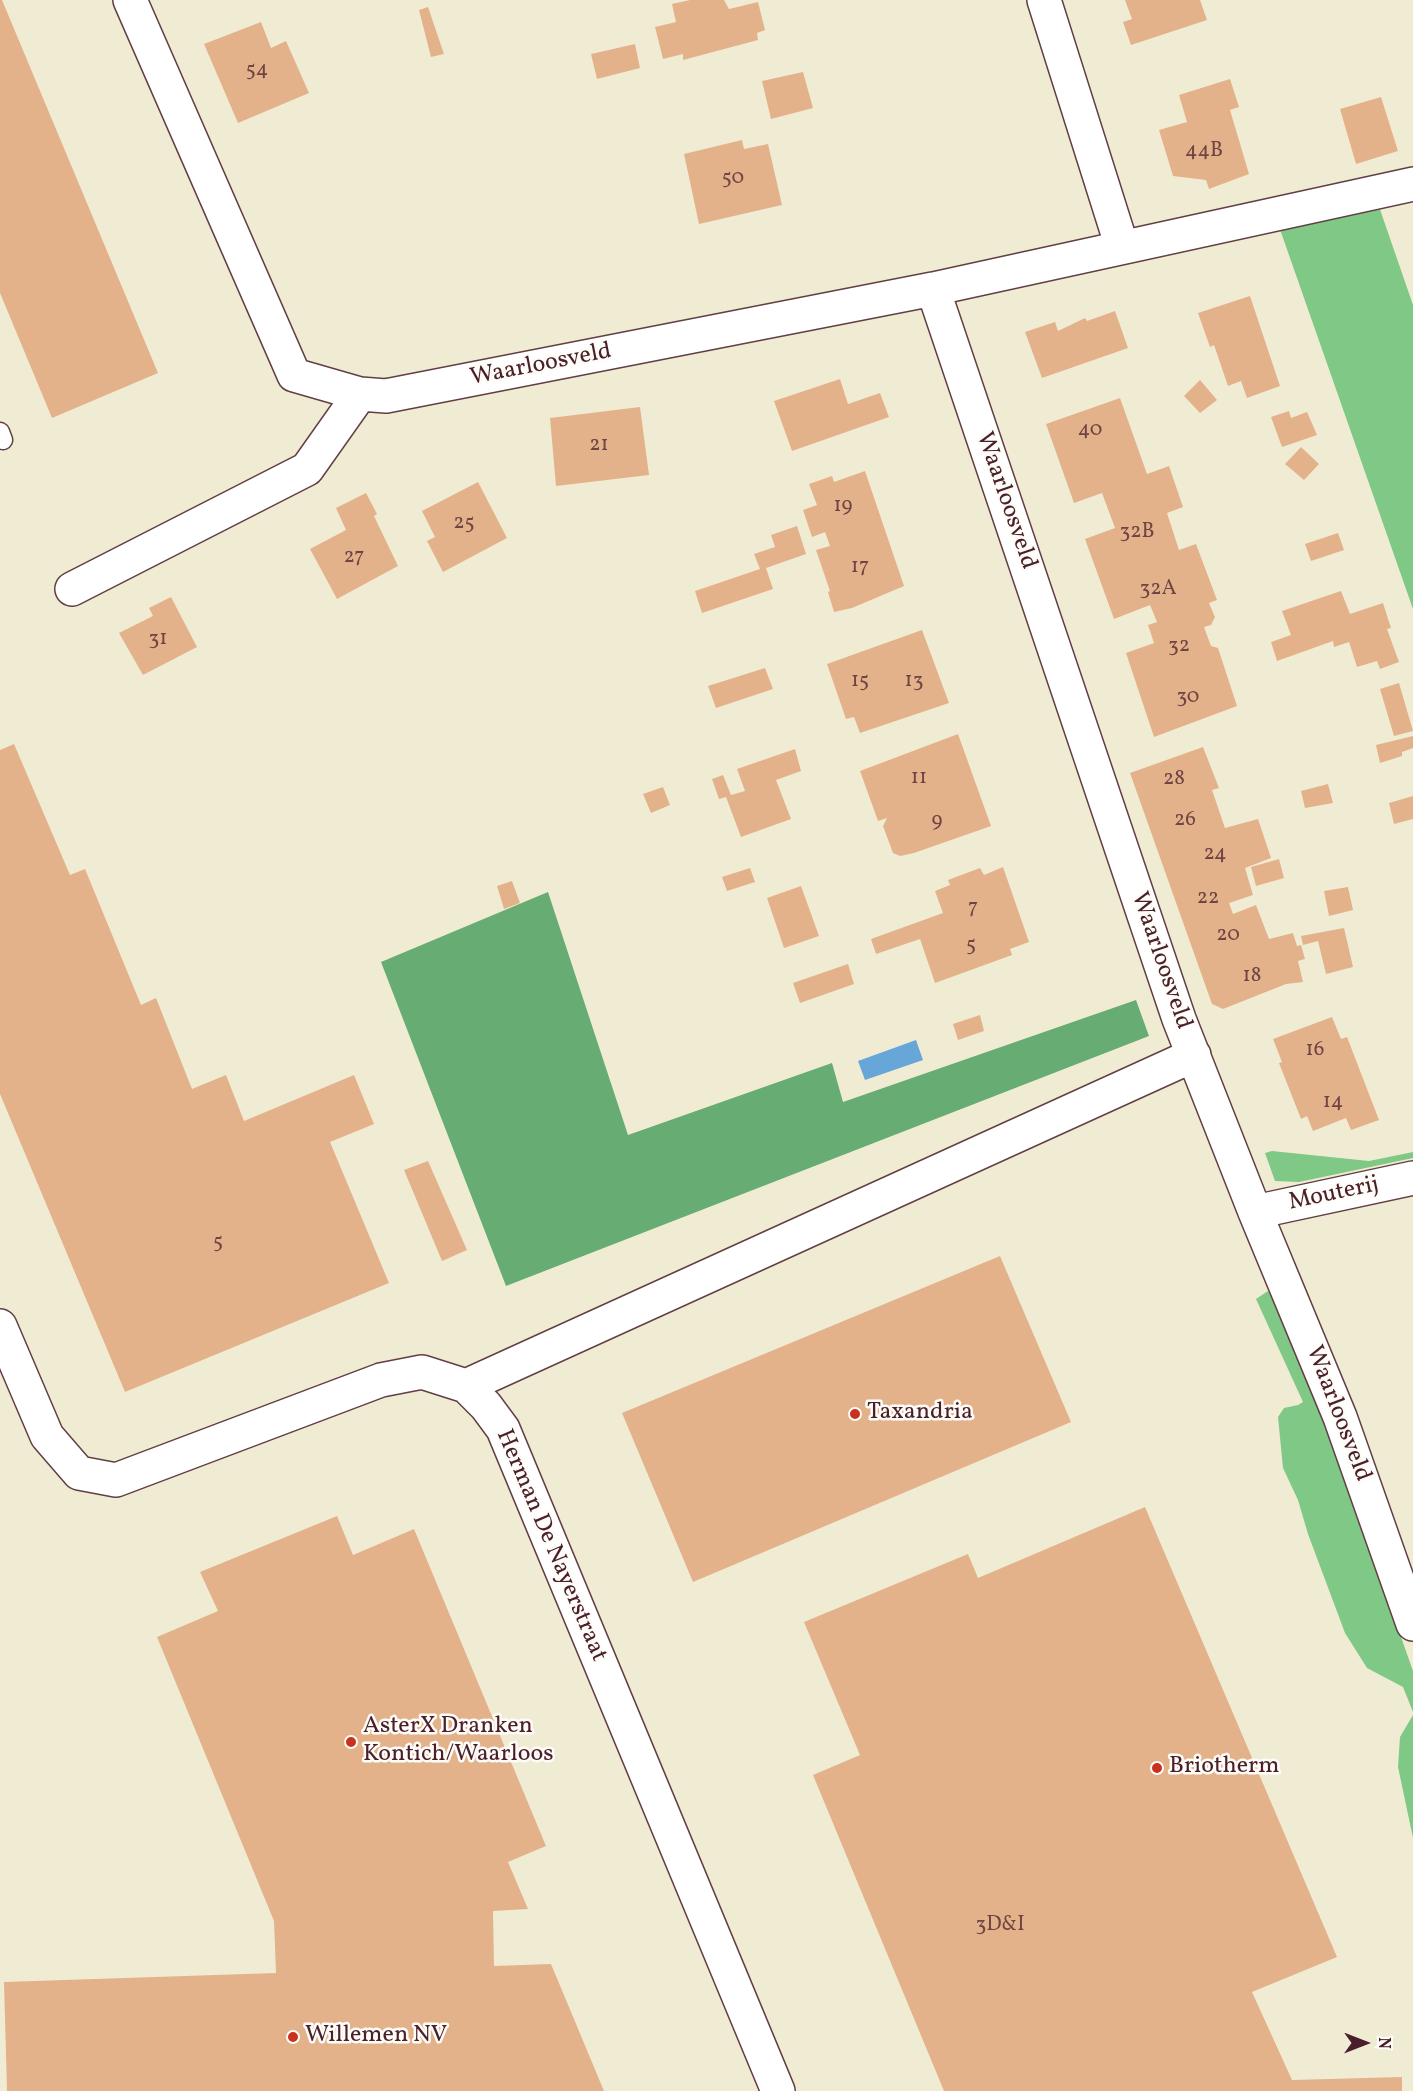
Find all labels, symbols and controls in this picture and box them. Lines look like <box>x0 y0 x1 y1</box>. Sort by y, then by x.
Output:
house number: 54 <box>246 58 268 84</box>
house number: 44B <box>1185 139 1223 165</box>
house number: 50 <box>722 166 744 192</box>
street label: Waarloosveld <box>468 338 614 394</box>
house number: 40 <box>1078 418 1102 444</box>
street label: Waarloosveld <box>968 429 1042 573</box>
house number: 21 <box>589 433 609 459</box>
house number: 19 <box>833 494 853 520</box>
house number: 25 <box>453 511 475 537</box>
house number: 32B <box>1119 520 1155 546</box>
house number: 27 <box>344 545 364 571</box>
house number: 17 <box>851 555 869 581</box>
house number: 32A <box>1140 577 1176 603</box>
house number: 31 <box>149 627 167 653</box>
house number: 32 <box>1168 634 1190 660</box>
house number: 15 <box>851 669 869 695</box>
house number: 13 <box>905 669 923 695</box>
house number: 30 <box>1177 685 1199 711</box>
house number: 11 <box>911 766 927 792</box>
house number: 28 <box>1163 767 1185 793</box>
house number: 26 <box>1174 808 1196 834</box>
house number: 9 <box>932 809 942 835</box>
house number: 24 <box>1203 842 1227 868</box>
house number: 22 <box>1197 886 1219 912</box>
street label: Waarloosveld <box>1123 889 1197 1033</box>
house number: 7 <box>968 896 978 922</box>
house number: 20 <box>1216 923 1240 949</box>
house number: 5 <box>966 933 976 959</box>
house number: 18 <box>1243 964 1261 990</box>
house number: 16 <box>1306 1038 1324 1064</box>
house number: 14 <box>1323 1090 1343 1116</box>
street label: Mouterij <box>1286 1171 1382 1219</box>
house number: 5 <box>213 1230 223 1256</box>
street label: Waarloosveld <box>1298 1342 1376 1486</box>
place label: Taxandria <box>867 1400 973 1428</box>
marker: Taxandria <box>848 1407 862 1421</box>
street label: Herman De Nayerstraat <box>488 1426 612 1666</box>
place label: AsterX Dranken Kontich/Waarloos <box>363 1714 554 1770</box>
marker: AsterX Dranken Kontich/Waarloos <box>344 1735 358 1749</box>
place label: Briotherm <box>1169 1754 1279 1782</box>
marker: Briotherm <box>1150 1761 1164 1775</box>
house number: 3D&I <box>975 1913 1025 1939</box>
north arrow <box>1335 2013 1395 2073</box>
place label: Willemen NV <box>305 2023 447 2051</box>
marker: Willemen NV <box>286 2030 300 2044</box>
text: N <box>1372 2037 1394 2049</box>

